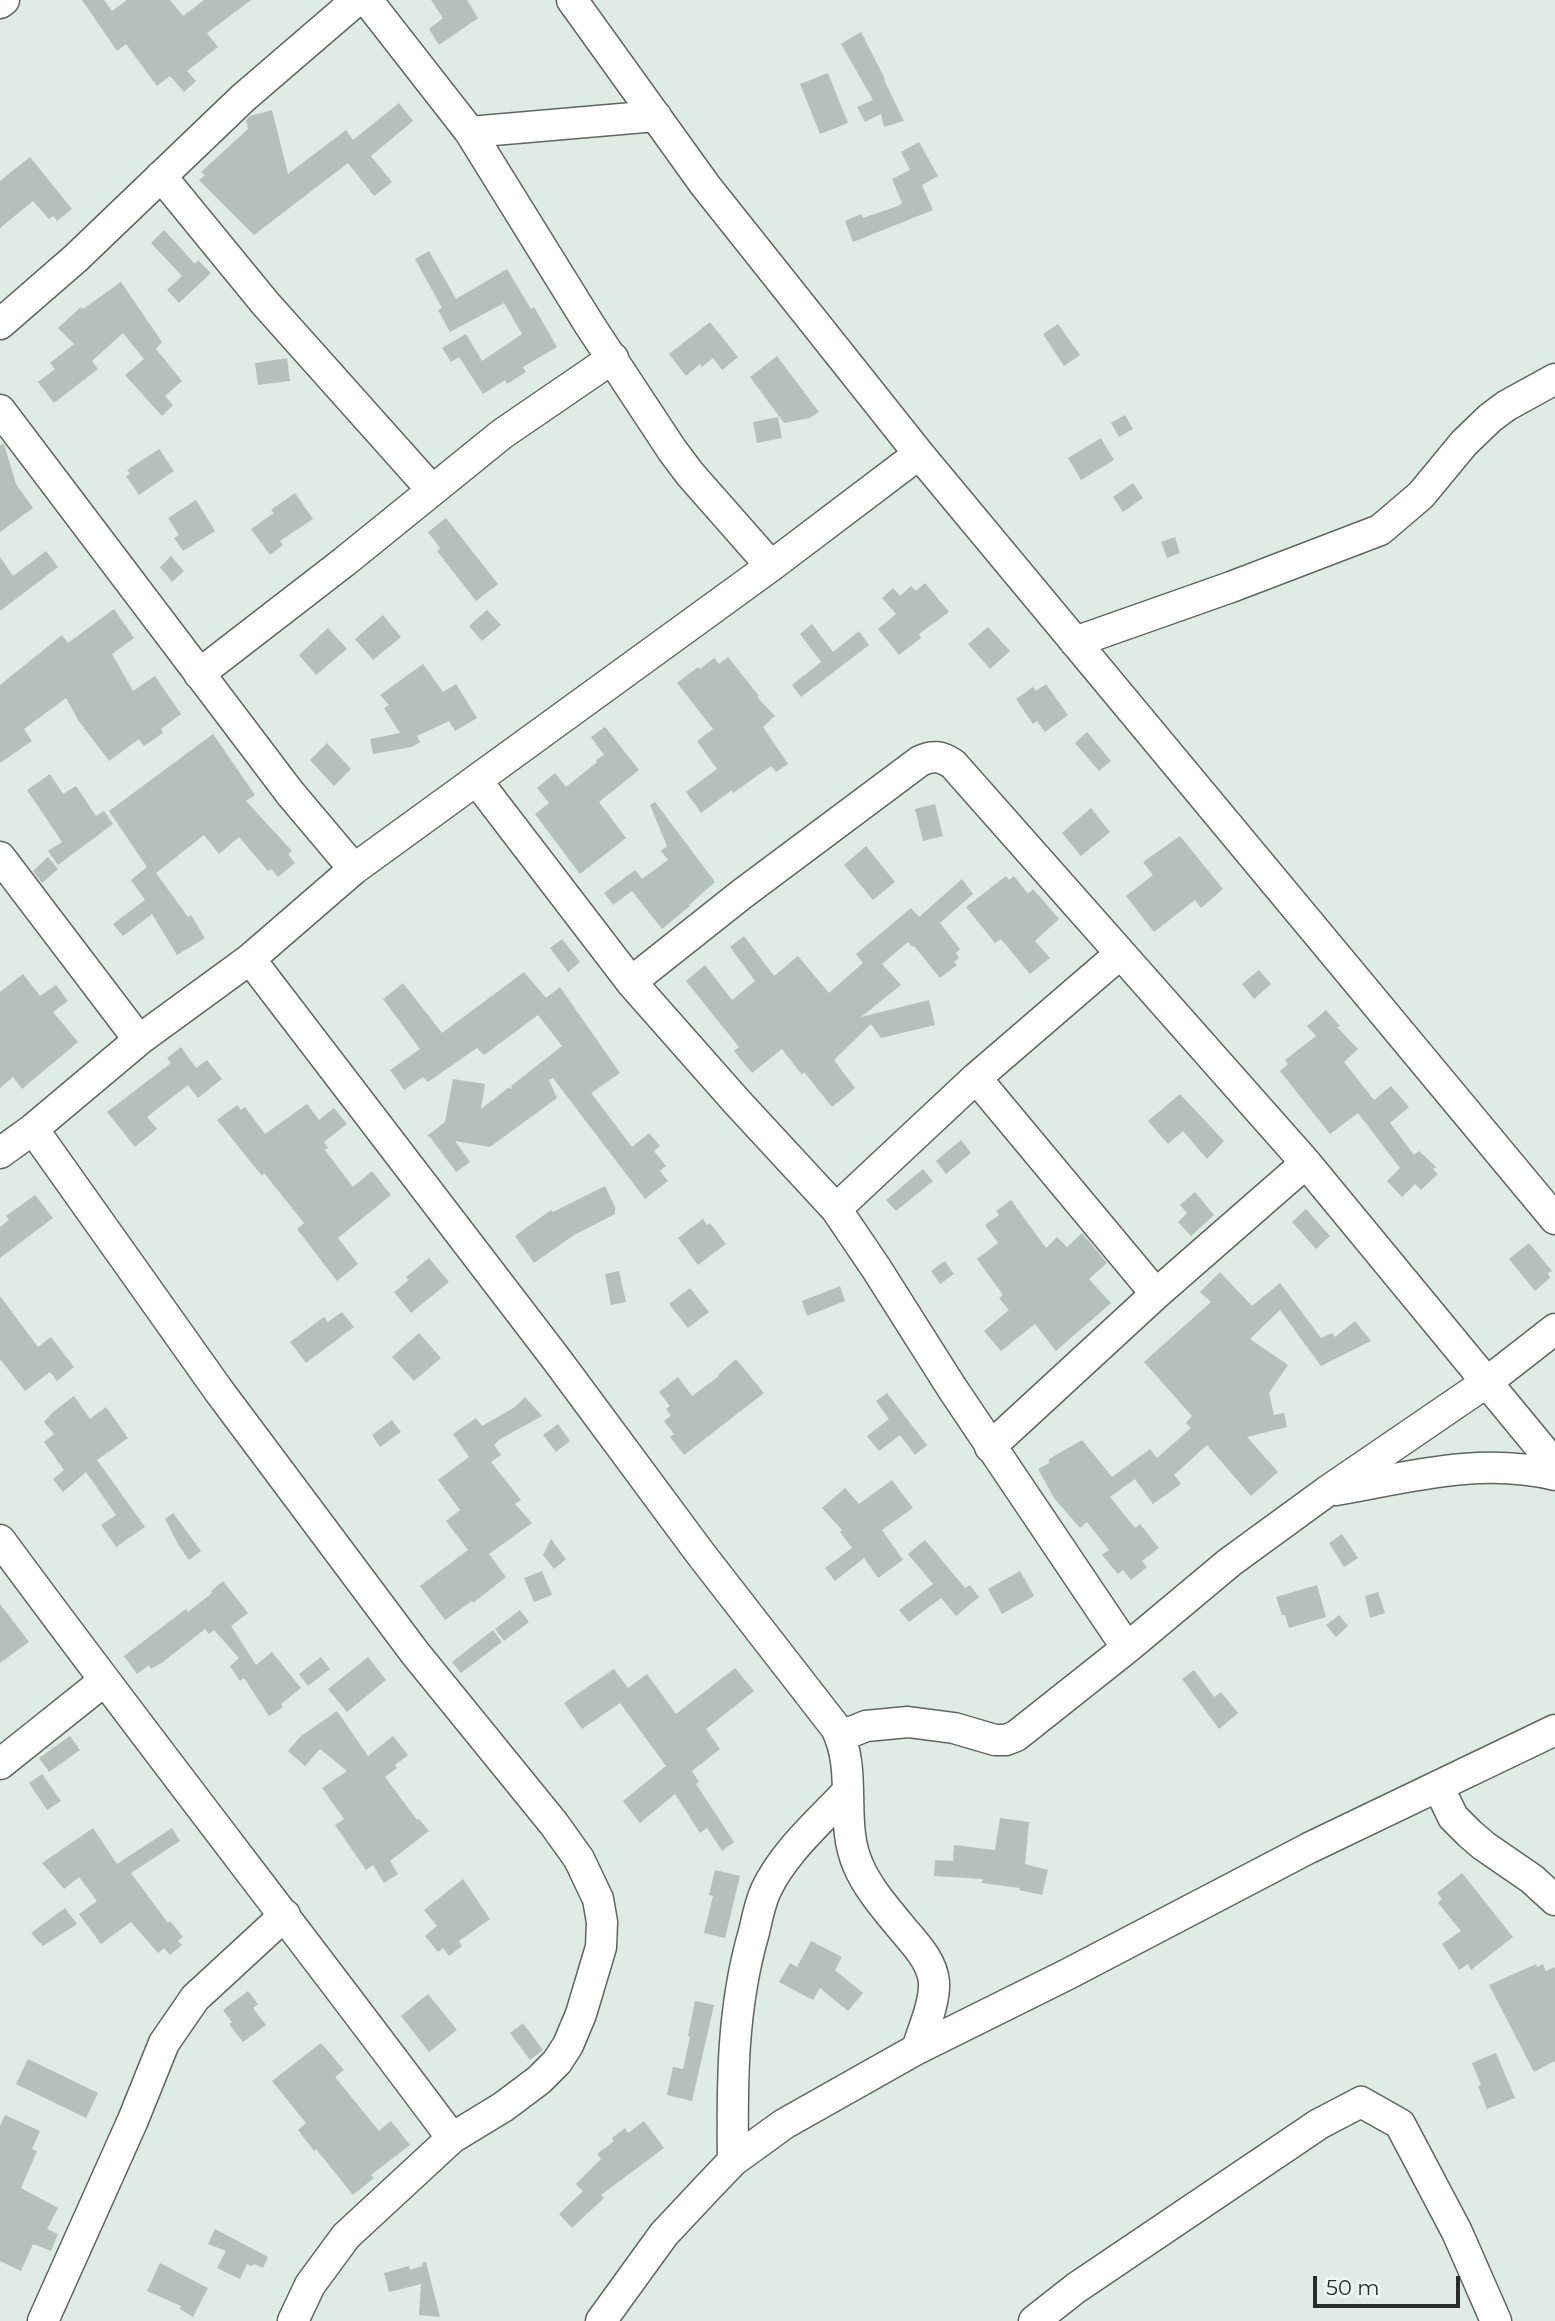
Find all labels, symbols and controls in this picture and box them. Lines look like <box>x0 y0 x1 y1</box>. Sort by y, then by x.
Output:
scale bar <box>1317 2262 1464 2306</box>
text: 50 m <box>1326 2275 1380 2300</box>

